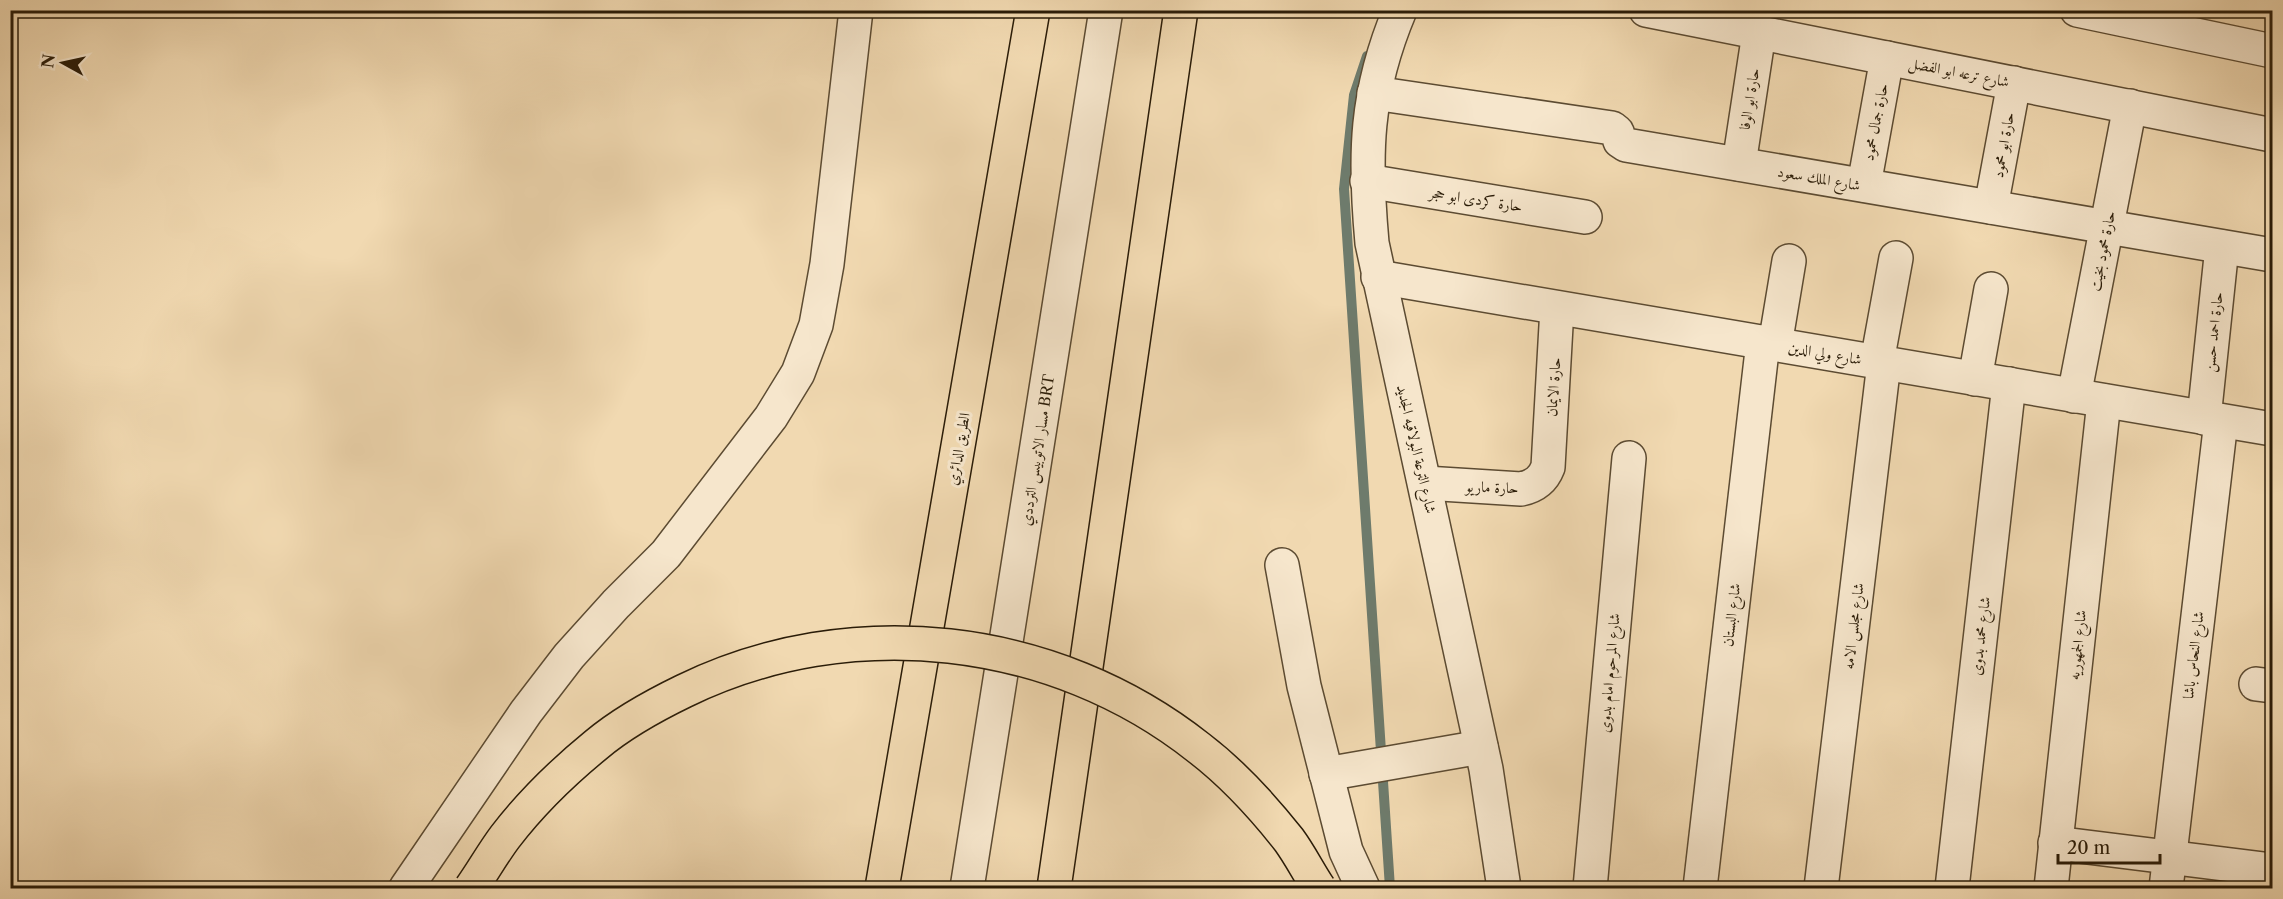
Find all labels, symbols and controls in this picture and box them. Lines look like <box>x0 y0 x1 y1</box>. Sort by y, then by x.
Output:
north arrow <box>33 33 93 93</box>
text: N <box>37 53 59 69</box>
street label: شارع ترعه ابو الفضل <box>1906 53 2011 95</box>
street label: حارة ابو الوفا <box>1735 67 1763 131</box>
street label: حارة جمال محمود <box>1858 82 1892 162</box>
street label: حارة ابو محمود <box>1988 111 2018 179</box>
street label: شارع الملك سعود <box>1775 161 1862 199</box>
street label: حارة كردى ابو حجر <box>1426 182 1524 217</box>
street label: حارة محمود بخيت <box>2085 209 2120 293</box>
street label: حارة احمد حسن <box>2199 291 2228 373</box>
street label: شارع ولي الدين <box>1786 337 1863 373</box>
street label: حارة الايمان <box>1541 357 1565 417</box>
street label: مسار الاتوبيس الترددي BRT <box>1016 372 1061 527</box>
street label: شارع الترعة البولاقيه الجديد <box>1389 383 1441 516</box>
street label: الطريق الدائري <box>942 411 977 487</box>
street label: حارة ماريو <box>1463 477 1519 497</box>
street label: شارع البستان <box>1718 582 1748 648</box>
street label: شارع مجلس الامه <box>1838 582 1872 671</box>
street label: شارع محمد بدوى <box>1966 595 1998 677</box>
street label: شارع الجمهوريه <box>2064 609 2094 681</box>
street label: شارع النحاس باشا <box>2178 610 2212 700</box>
street label: شارع المرحوم امام بدوى <box>1594 612 1628 734</box>
scale bar <box>2058 827 2160 865</box>
text: 20 m <box>2067 837 2111 859</box>

